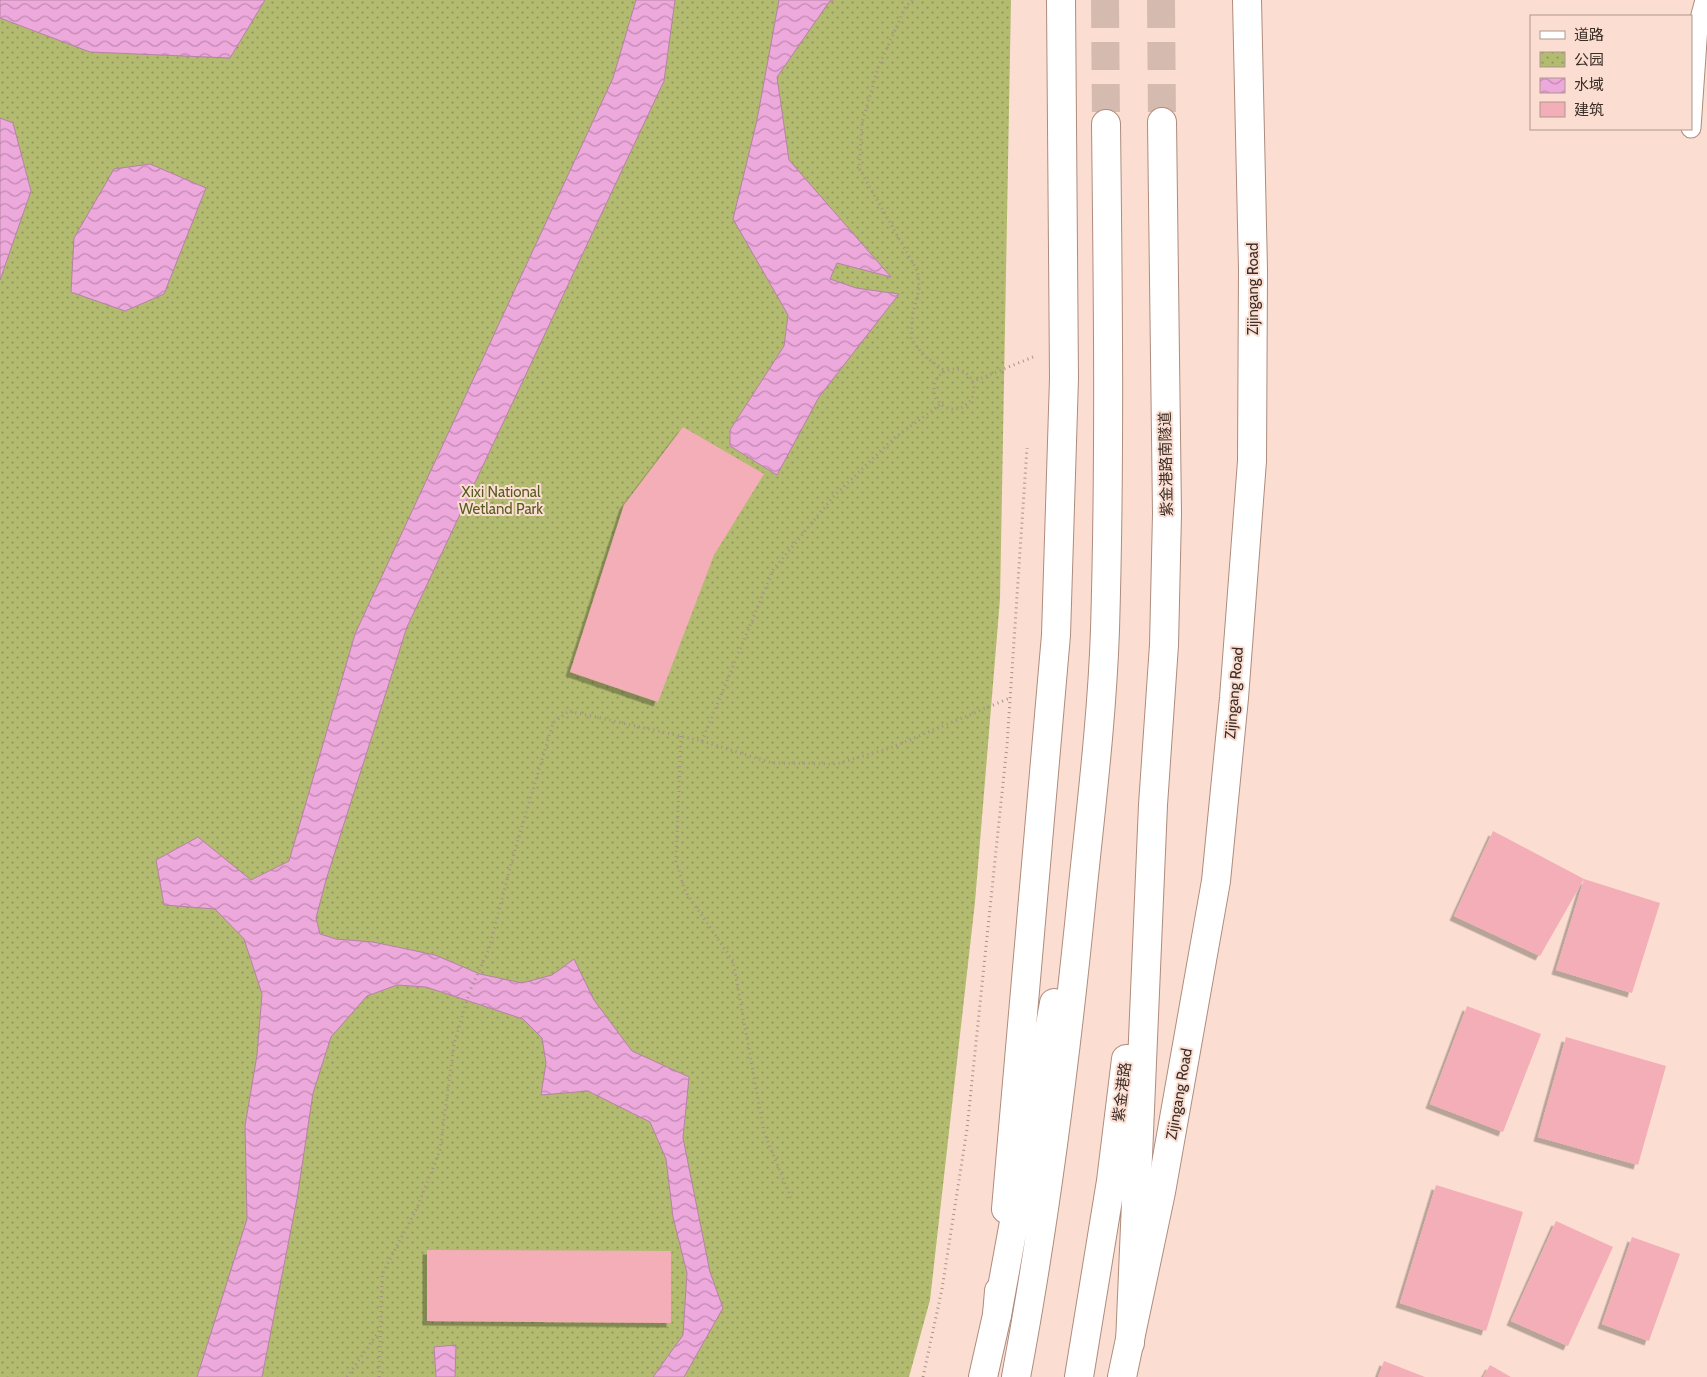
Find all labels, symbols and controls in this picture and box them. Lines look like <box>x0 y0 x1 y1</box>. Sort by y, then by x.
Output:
legend <box>1530 15 1692 130</box>
text: 道路 <box>1574 26 1604 44</box>
text: 公园 <box>1574 51 1604 69</box>
text: 水域 <box>1574 76 1604 94</box>
text: 建筑 <box>1574 101 1604 119</box>
street label: Zijingang Road <box>1244 243 1262 335</box>
street label: 紫金港路南隧道 <box>1156 411 1176 517</box>
park label: Xixi National Wetland Park <box>459 483 543 518</box>
street label: Zijingang Road <box>1221 646 1247 740</box>
street label: Zijingang Road <box>1162 1047 1196 1141</box>
street label: 紫金港路 <box>1109 1061 1135 1123</box>

